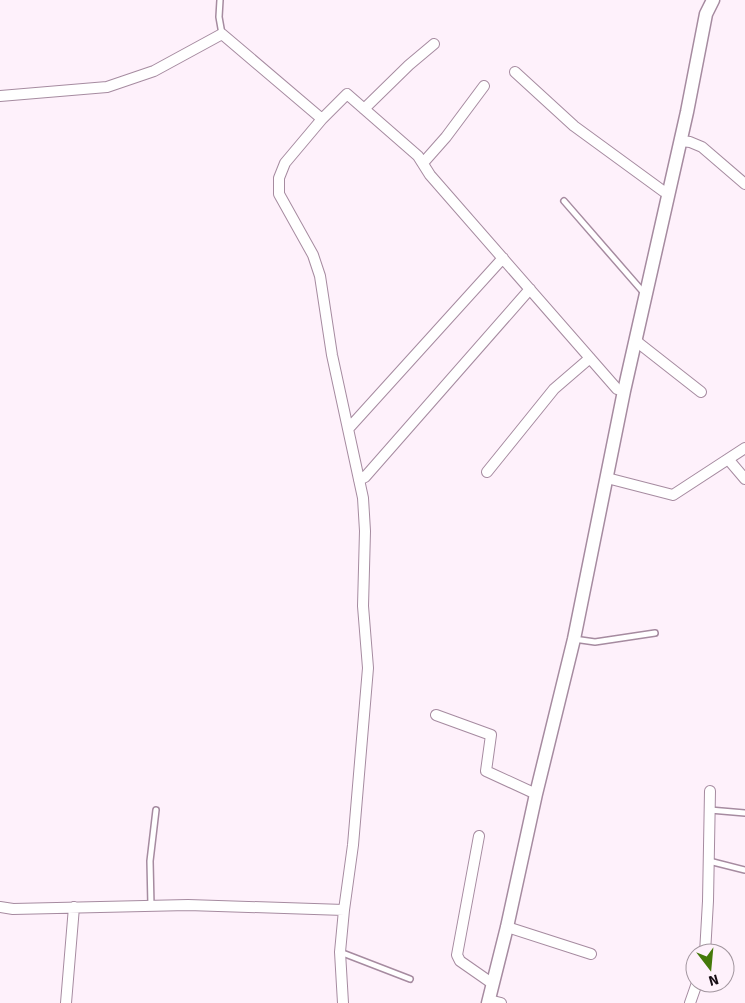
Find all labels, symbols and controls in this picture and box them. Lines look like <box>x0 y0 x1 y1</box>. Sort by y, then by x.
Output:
north arrow <box>685 943 735 993</box>
text: N <box>706 971 720 990</box>

